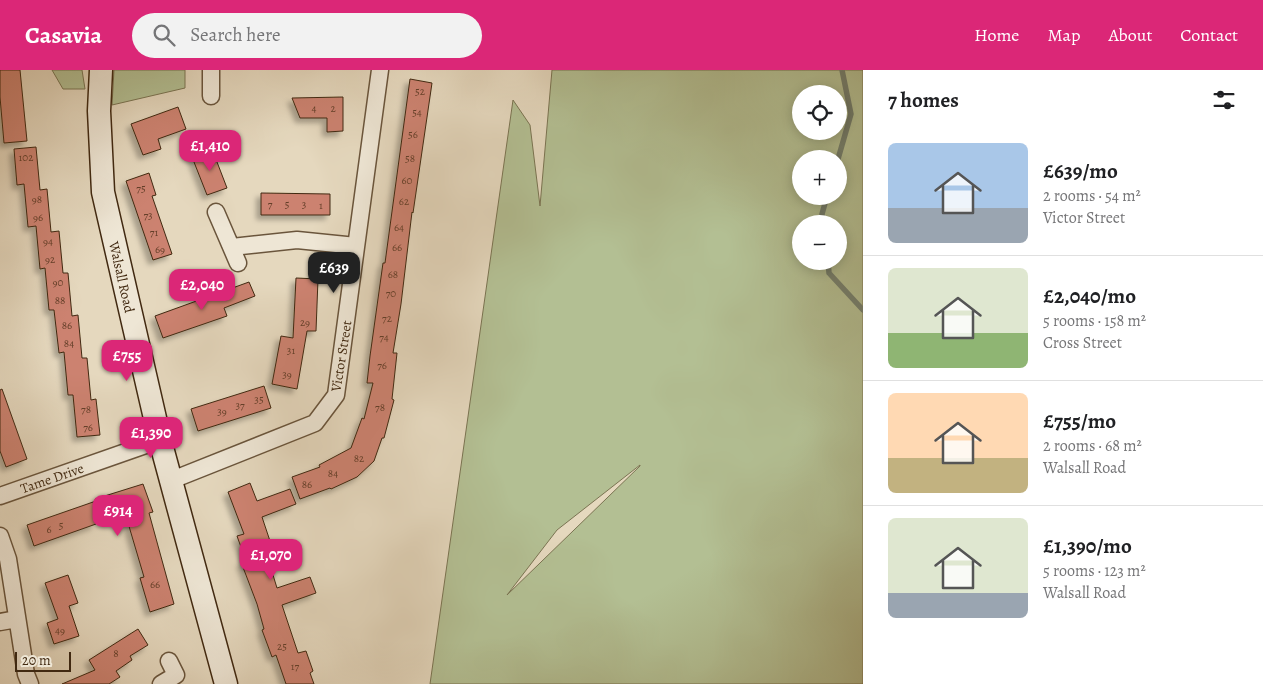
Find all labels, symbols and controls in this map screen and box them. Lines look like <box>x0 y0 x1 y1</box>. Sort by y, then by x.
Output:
search box <box>132 13 482 58</box>
text: Casavia <box>25 19 102 51</box>
icon: search <box>150 21 178 49</box>
text: Search here <box>190 22 281 48</box>
text: Home <box>974 23 1019 47</box>
text: Map <box>1047 23 1080 47</box>
text: About <box>1108 23 1152 47</box>
text: Contact <box>1180 23 1238 47</box>
house number: 52 <box>415 84 425 99</box>
map controls <box>792 85 847 270</box>
button: locate <box>792 85 847 140</box>
text: 7 homes <box>888 86 959 114</box>
icon: filters <box>1210 86 1238 114</box>
house number: 4 <box>312 101 317 116</box>
house number: 2 <box>330 101 336 116</box>
house number: 54 <box>412 105 422 120</box>
house number: 56 <box>408 127 418 142</box>
pin: £1,410 <box>169 129 251 172</box>
text: £1,410 <box>190 135 230 157</box>
house number: 102 <box>19 150 33 165</box>
button: + <box>792 150 847 205</box>
house number: 58 <box>405 151 415 166</box>
text: £639/mo <box>1043 157 1118 185</box>
icon: home <box>928 163 988 223</box>
house number: 60 <box>402 173 413 188</box>
house number: 75 <box>136 181 146 196</box>
text: 2 rooms · 54 m² <box>1043 185 1141 207</box>
house number: 98 <box>32 192 42 207</box>
house number: 62 <box>399 194 409 209</box>
house number: 7 <box>268 197 273 212</box>
house number: 5 <box>285 197 290 212</box>
house number: 3 <box>302 197 306 212</box>
house number: 1 <box>319 198 323 213</box>
text: Victor Street <box>1043 207 1125 229</box>
house number: 73 <box>143 208 153 223</box>
house number: 96 <box>33 210 43 225</box>
button: − <box>792 215 847 270</box>
house number: 64 <box>394 220 404 235</box>
house number: 71 <box>150 225 158 240</box>
house number: 94 <box>43 234 53 249</box>
street label: Walsall Road <box>104 239 139 315</box>
house number: 66 <box>392 240 402 255</box>
house number: 69 <box>155 242 165 257</box>
house number: 92 <box>45 252 55 267</box>
pin: £639 <box>304 252 364 294</box>
text: £639 <box>319 257 349 279</box>
house number: 68 <box>388 267 398 282</box>
pin: £2,040 <box>161 268 243 311</box>
text: £2,040 <box>180 274 224 296</box>
house number: 90 <box>53 275 64 290</box>
text: £2,040/mo <box>1043 282 1136 310</box>
house number: 70 <box>386 286 396 301</box>
icon: home <box>928 288 988 348</box>
house number: 88 <box>55 293 65 308</box>
text: 5 rooms · 158 m² <box>1043 310 1146 332</box>
house number: 72 <box>382 311 392 326</box>
house number: 29 <box>300 315 310 330</box>
house number: 86 <box>62 318 72 333</box>
street label: Victor Street <box>326 319 357 394</box>
house number: 74 <box>379 330 389 345</box>
text: Cross Street <box>1043 332 1122 354</box>
house number: 84 <box>64 336 74 351</box>
pin: £755 <box>97 340 157 382</box>
house number: 31 <box>287 343 295 358</box>
text: £755 <box>113 345 141 367</box>
house number: 76 <box>377 358 387 373</box>
house number: 39 <box>282 367 292 382</box>
house number: 35 <box>254 392 264 407</box>
house number: 37 <box>235 398 245 413</box>
house number: 78 <box>375 400 385 415</box>
house number: 78 <box>81 402 91 417</box>
house number: 39 <box>217 404 227 419</box>
text: £755/mo <box>1043 407 1116 435</box>
icon: home <box>928 413 988 473</box>
pin: £1,390 <box>110 416 192 459</box>
house number: 76 <box>83 420 93 435</box>
text: £1,390 <box>131 422 171 444</box>
text: 2 rooms · 68 m² <box>1043 435 1142 457</box>
house number: 82 <box>354 451 364 466</box>
text: Walsall Road <box>1043 457 1126 479</box>
street label: Tame Drive <box>18 459 86 498</box>
house number: 84 <box>328 466 338 481</box>
house number: 86 <box>302 477 312 492</box>
pin: £914 <box>88 494 148 537</box>
text: £914 <box>104 500 132 522</box>
house number: 5 <box>59 518 64 533</box>
house number: 6 <box>46 522 52 537</box>
text: £1,390/mo <box>1043 532 1132 560</box>
pin: £1,070 <box>230 538 312 581</box>
icon: home <box>928 538 988 598</box>
text: £1,070 <box>250 544 292 566</box>
text: 5 rooms · 123 m² <box>1043 560 1146 582</box>
house number: 66 <box>150 577 160 592</box>
text: Walsall Road <box>1043 582 1126 604</box>
house number: 49 <box>55 623 65 638</box>
house number: 25 <box>277 639 287 654</box>
house number: 8 <box>113 646 119 661</box>
scale bar <box>15 649 71 672</box>
text: 20 m <box>22 651 51 670</box>
house number: 17 <box>291 659 300 674</box>

